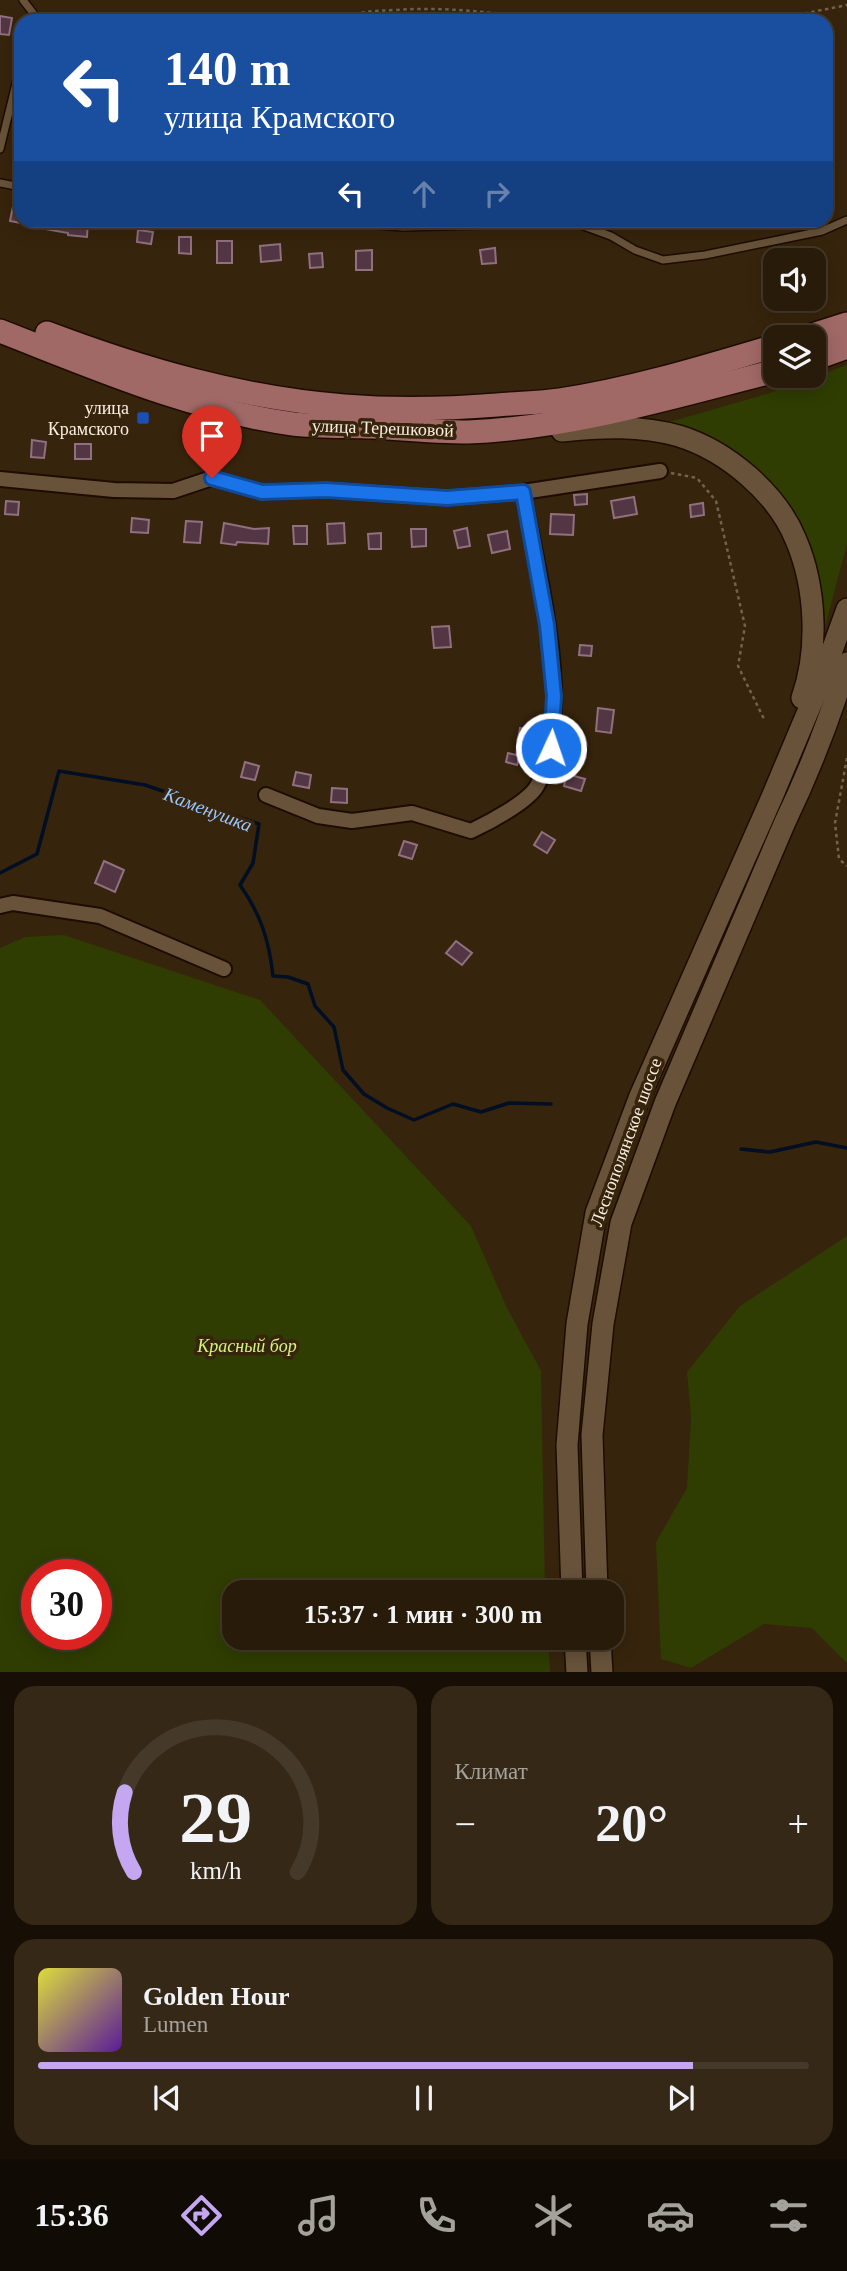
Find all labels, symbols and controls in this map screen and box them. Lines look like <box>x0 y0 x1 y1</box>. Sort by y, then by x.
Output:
text: 140 m <box>164 41 291 96</box>
icon: left <box>49 42 140 133</box>
text: улица Крамского <box>164 99 395 135</box>
icon: left <box>332 175 370 213</box>
icon: ahead <box>405 175 443 213</box>
icon: right <box>478 175 516 213</box>
map controls <box>763 248 826 388</box>
button: sound <box>763 248 826 311</box>
button: layers <box>763 325 826 388</box>
place label: улица Крамского <box>48 398 129 439</box>
pin <box>182 406 242 478</box>
marker: улица Крамского <box>135 410 151 426</box>
street label: улица Терешковой <box>312 416 455 440</box>
icon: arrive <box>193 417 231 455</box>
position arrow <box>514 711 588 785</box>
water label: Каменушка <box>160 783 255 836</box>
street label: Леснополянское шоссе <box>586 1055 666 1229</box>
park label: Красный бор <box>196 1336 297 1356</box>
speed limit sign: 30 <box>21 1559 112 1650</box>
text: 15:37 · 1 мин · 300 m <box>304 1600 542 1629</box>
text: Климат <box>455 1759 528 1784</box>
text: 29 <box>179 1777 252 1858</box>
text: 20° <box>595 1795 668 1852</box>
text: − <box>455 1803 476 1845</box>
text: + <box>788 1803 809 1845</box>
text: km/h <box>190 1856 241 1883</box>
text: Golden Hour <box>143 1982 290 2011</box>
text: Lumen <box>143 2012 208 2037</box>
icon: previous <box>148 2079 186 2117</box>
icon: pause <box>405 2079 443 2117</box>
icon: next <box>662 2079 700 2117</box>
icon: directions <box>177 2191 226 2240</box>
icon: music <box>294 2191 343 2240</box>
icon: phone <box>412 2191 461 2240</box>
icon: climate <box>529 2191 578 2240</box>
icon: car <box>646 2191 695 2240</box>
icon: filters <box>764 2191 813 2240</box>
text: 15:36 <box>34 2197 109 2233</box>

